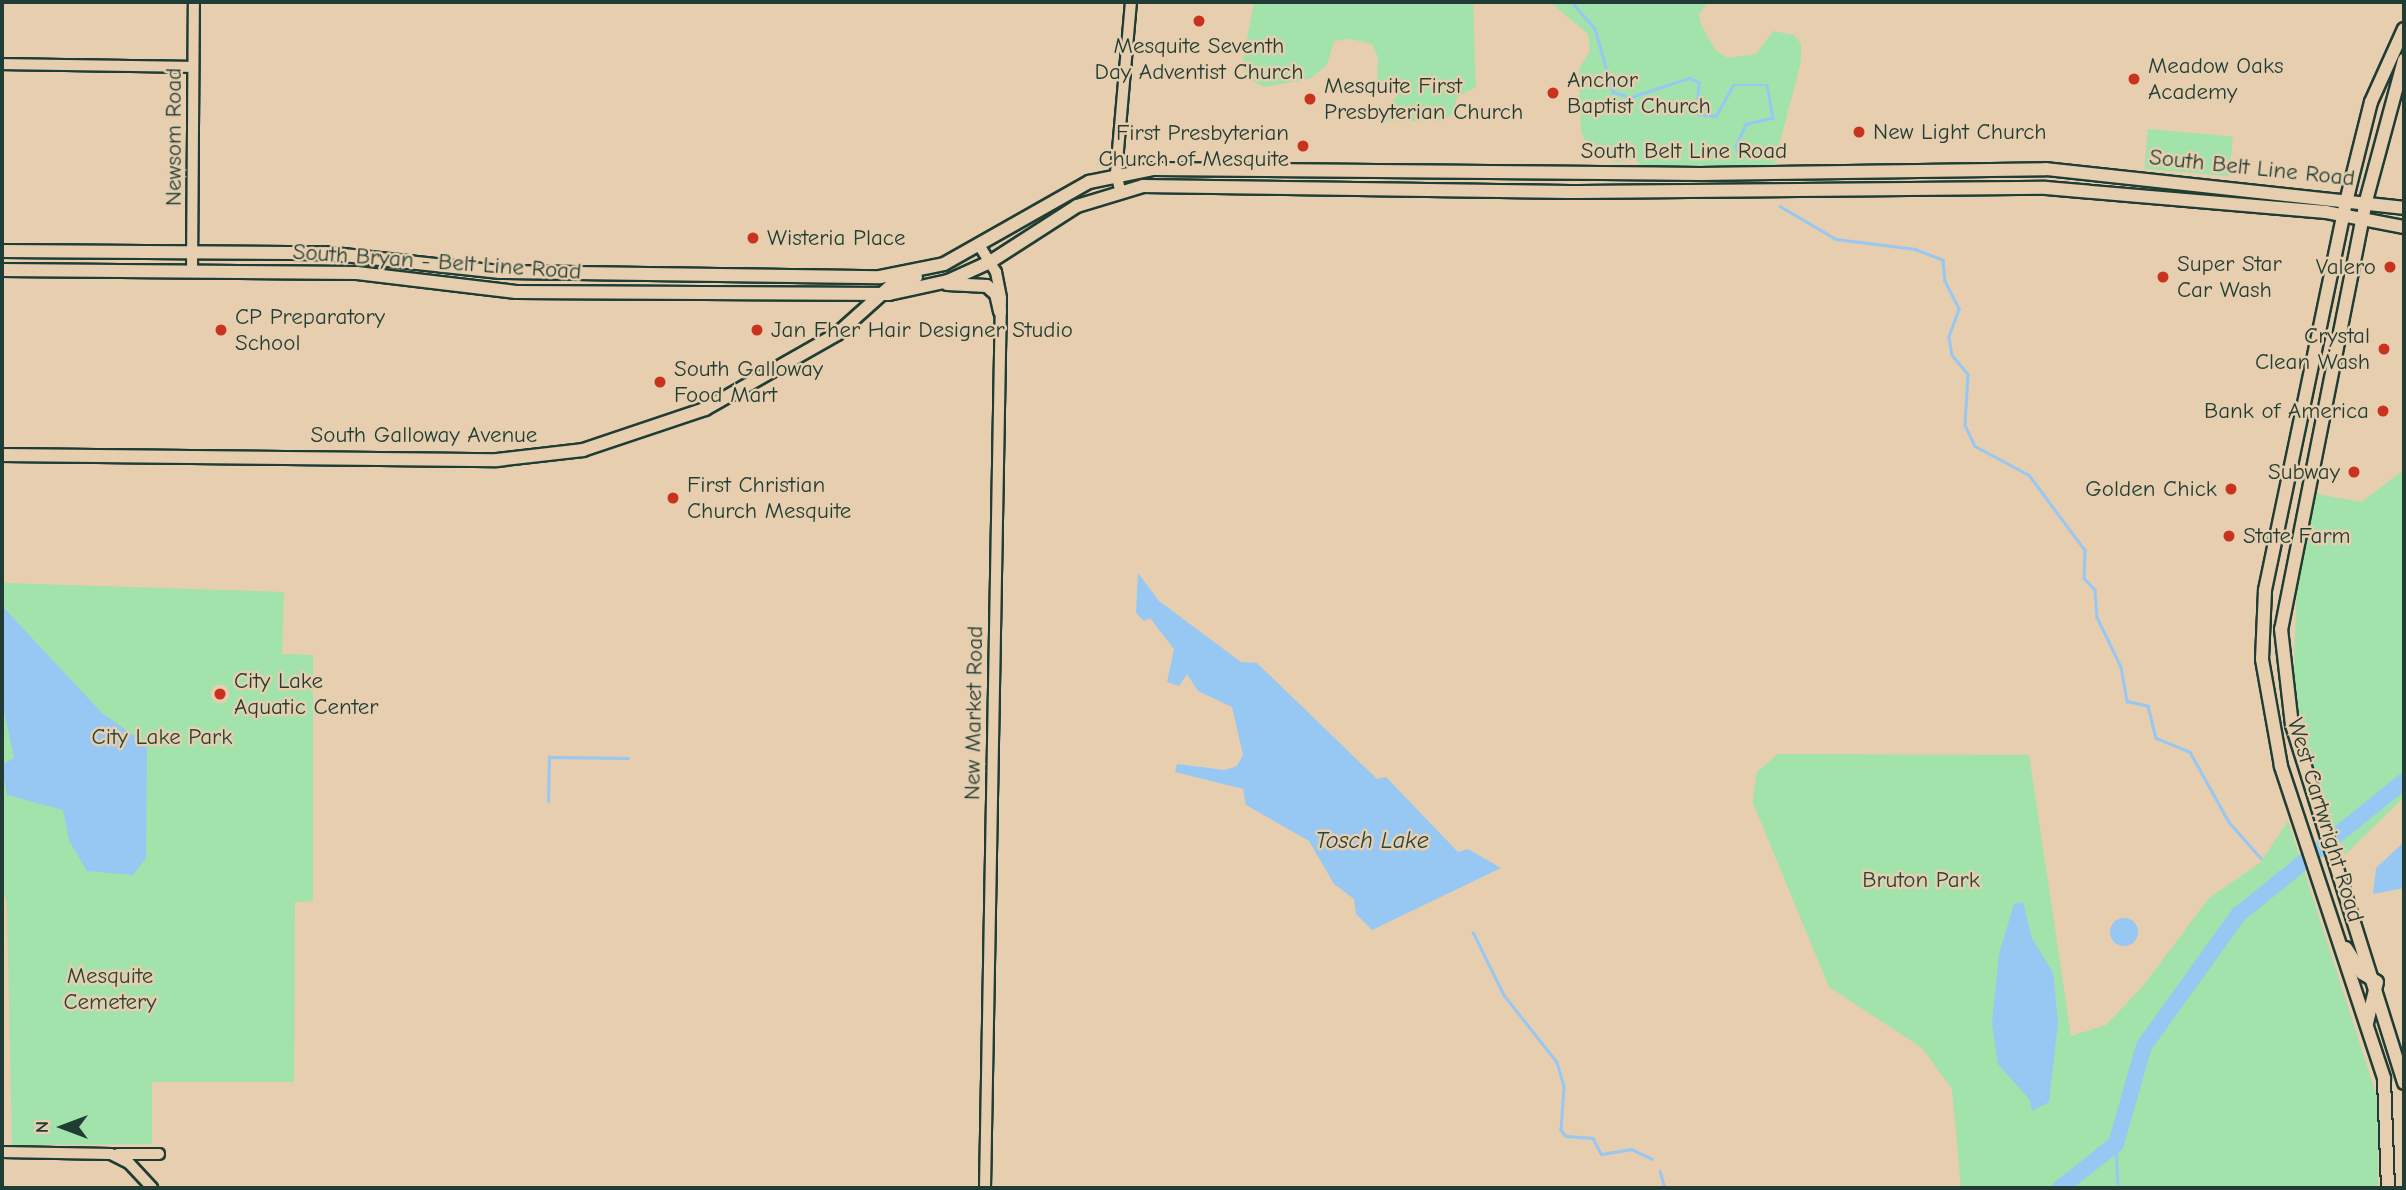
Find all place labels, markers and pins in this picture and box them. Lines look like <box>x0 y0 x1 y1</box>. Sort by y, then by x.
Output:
marker: Mesquite Seventh Day Adventist Church <box>1191 13 1207 29</box>
place label: Mesquite Seventh Day Adventist Church <box>1095 32 1303 86</box>
place label: Meadow Oaks Academy <box>2148 52 2284 106</box>
place label: Anchor Baptist Church <box>1567 66 1711 120</box>
marker: Meadow Oaks Academy <box>2126 71 2142 87</box>
place label: Mesquite First Presbyterian Church <box>1324 72 1523 126</box>
marker: Anchor Baptist Church <box>1545 85 1561 101</box>
marker: Mesquite First Presbyterian Church <box>1302 91 1318 107</box>
place label: New Light Church <box>1873 118 2047 146</box>
place label: First Presbyterian Church of Mesquite <box>1099 119 1289 173</box>
marker: New Light Church <box>1851 124 1867 140</box>
marker: First Presbyterian Church of Mesquite <box>1295 138 1311 154</box>
place label: Wisteria Place <box>767 224 905 252</box>
marker: Wisteria Place <box>745 230 761 246</box>
place label: Super Star Car Wash <box>2177 250 2282 304</box>
place label: Valero <box>2316 253 2376 281</box>
marker: Valero <box>2382 259 2398 275</box>
marker: Super Star Car Wash <box>2155 269 2171 285</box>
place label: CP Preparatory School <box>235 303 385 357</box>
place label: Jan Fher Hair Designer Studio <box>771 316 1073 344</box>
marker: CP Preparatory School <box>213 322 229 338</box>
marker: Jan Fher Hair Designer Studio <box>749 322 765 338</box>
place label: Crystal Clean Wash <box>2255 322 2370 376</box>
marker: Crystal Clean Wash <box>2376 341 2392 357</box>
place label: South Galloway Food Mart <box>674 355 823 409</box>
marker: South Galloway Food Mart <box>652 374 668 390</box>
place label: Bank of America <box>2204 397 2369 425</box>
marker: Bank of America <box>2375 403 2391 419</box>
place label: Subway <box>2268 458 2340 486</box>
marker: Subway <box>2346 464 2362 480</box>
place label: First Christian Church Mesquite <box>687 471 851 525</box>
place label: Golden Chick <box>2085 475 2217 503</box>
marker: Golden Chick <box>2223 481 2239 497</box>
marker: First Christian Church Mesquite <box>665 490 681 506</box>
place label: State Farm <box>2243 522 2351 550</box>
marker: State Farm <box>2221 528 2237 544</box>
place label: City Lake Aquatic Center <box>234 667 378 721</box>
marker: City Lake Aquatic Center <box>212 686 228 702</box>

